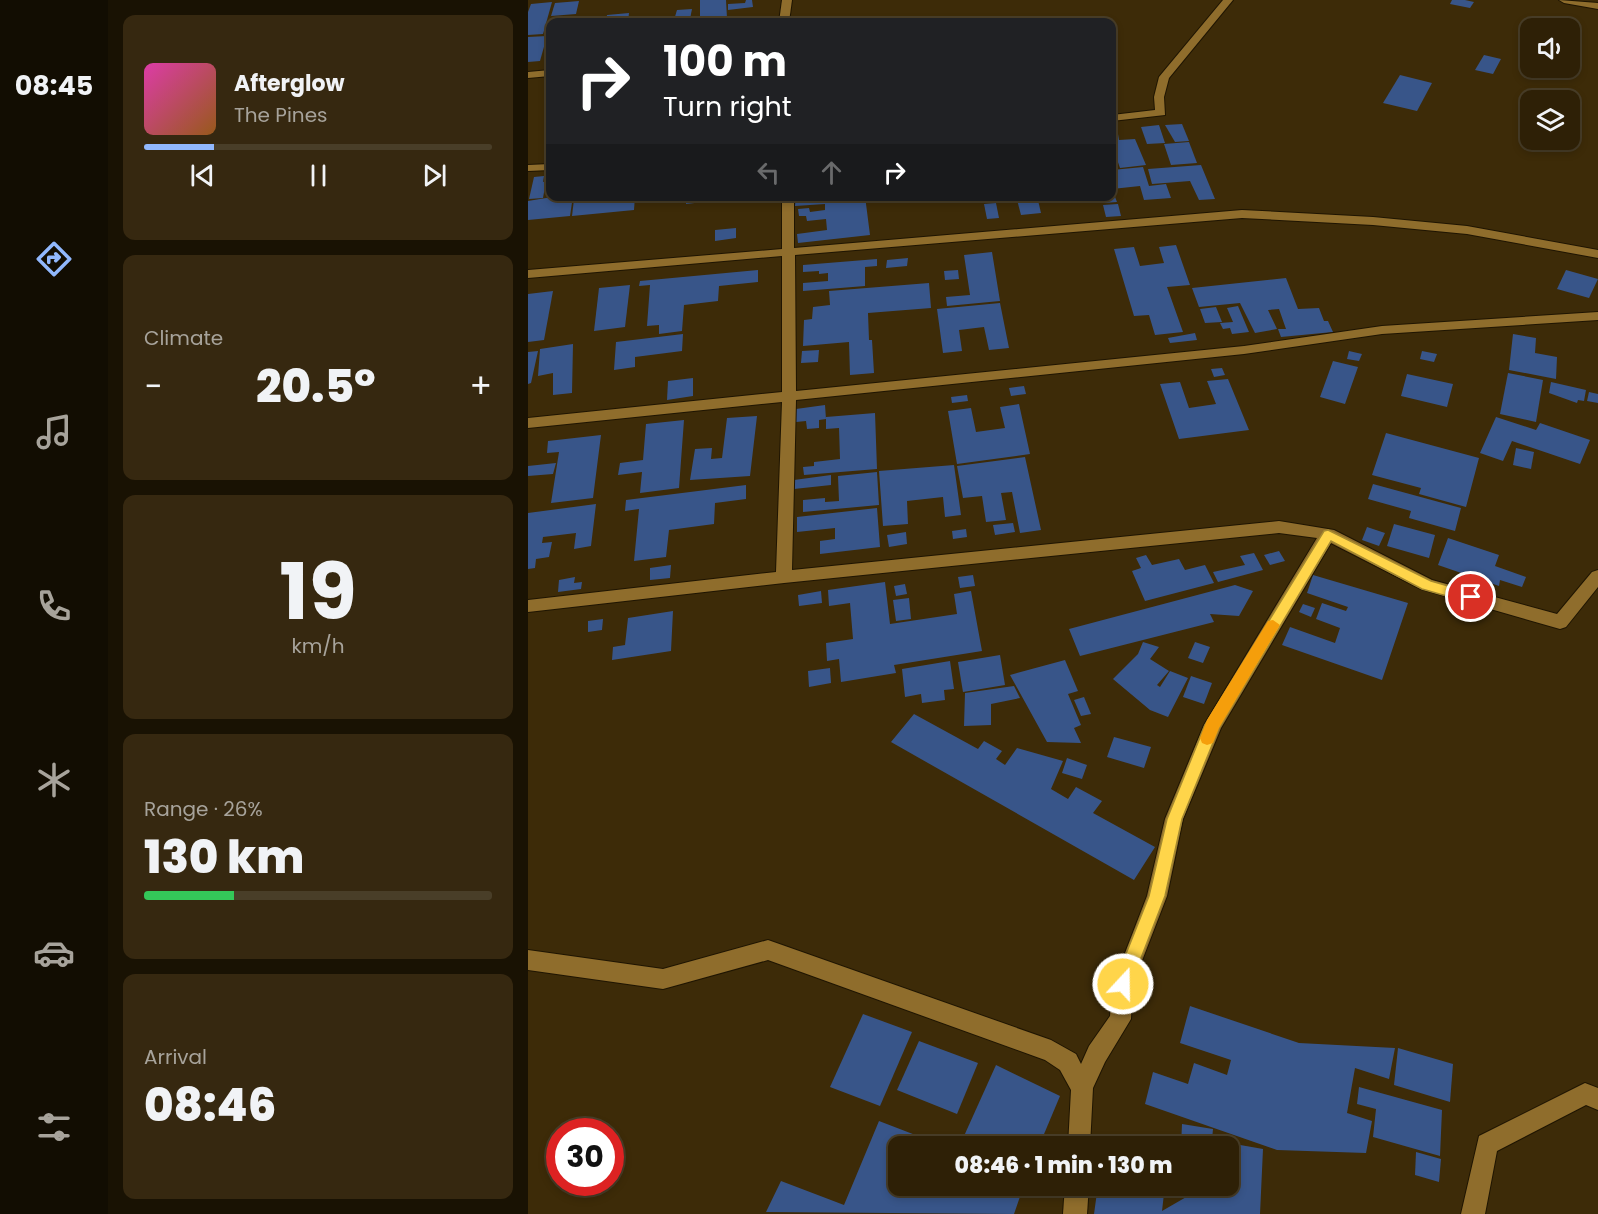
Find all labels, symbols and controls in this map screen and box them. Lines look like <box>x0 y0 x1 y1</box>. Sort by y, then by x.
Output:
map controls <box>1520 18 1580 150</box>
button: sound <box>1520 18 1580 78</box>
text: 100 m <box>663 32 787 91</box>
icon: right <box>564 42 642 120</box>
text: 08:45 <box>15 67 93 104</box>
text: Afterglow <box>234 68 345 99</box>
text: Turn right <box>663 88 792 125</box>
button: layers <box>1520 90 1580 150</box>
text: The Pines <box>234 101 328 129</box>
icon: left <box>752 156 785 189</box>
icon: ahead <box>815 156 848 189</box>
icon: right <box>878 156 911 189</box>
icon: previous <box>186 159 219 192</box>
icon: pause <box>302 159 335 192</box>
icon: next <box>418 159 451 192</box>
icon: directions <box>33 238 75 280</box>
text: Climate <box>144 324 223 352</box>
text: 20.5° <box>256 355 376 418</box>
text: − <box>144 363 162 410</box>
text: + <box>469 363 492 410</box>
icon: music <box>33 411 75 453</box>
text: 19 <box>279 537 357 646</box>
pin <box>1445 571 1496 622</box>
icon: arrive <box>1454 580 1487 613</box>
icon: phone <box>33 585 75 627</box>
text: km/h <box>291 632 345 660</box>
icon: climate <box>33 759 75 801</box>
text: Range · 26% <box>144 795 263 823</box>
text: 130 km <box>144 826 304 889</box>
icon: car <box>33 932 75 974</box>
position arrow <box>1091 952 1155 1016</box>
text: Arrival <box>144 1043 207 1071</box>
text: 08:46 <box>144 1074 276 1137</box>
icon: filters <box>33 1106 75 1148</box>
speed limit sign: 30 <box>546 1118 624 1196</box>
text: 08:46 · 1 min · 130 m <box>955 1150 1172 1181</box>

